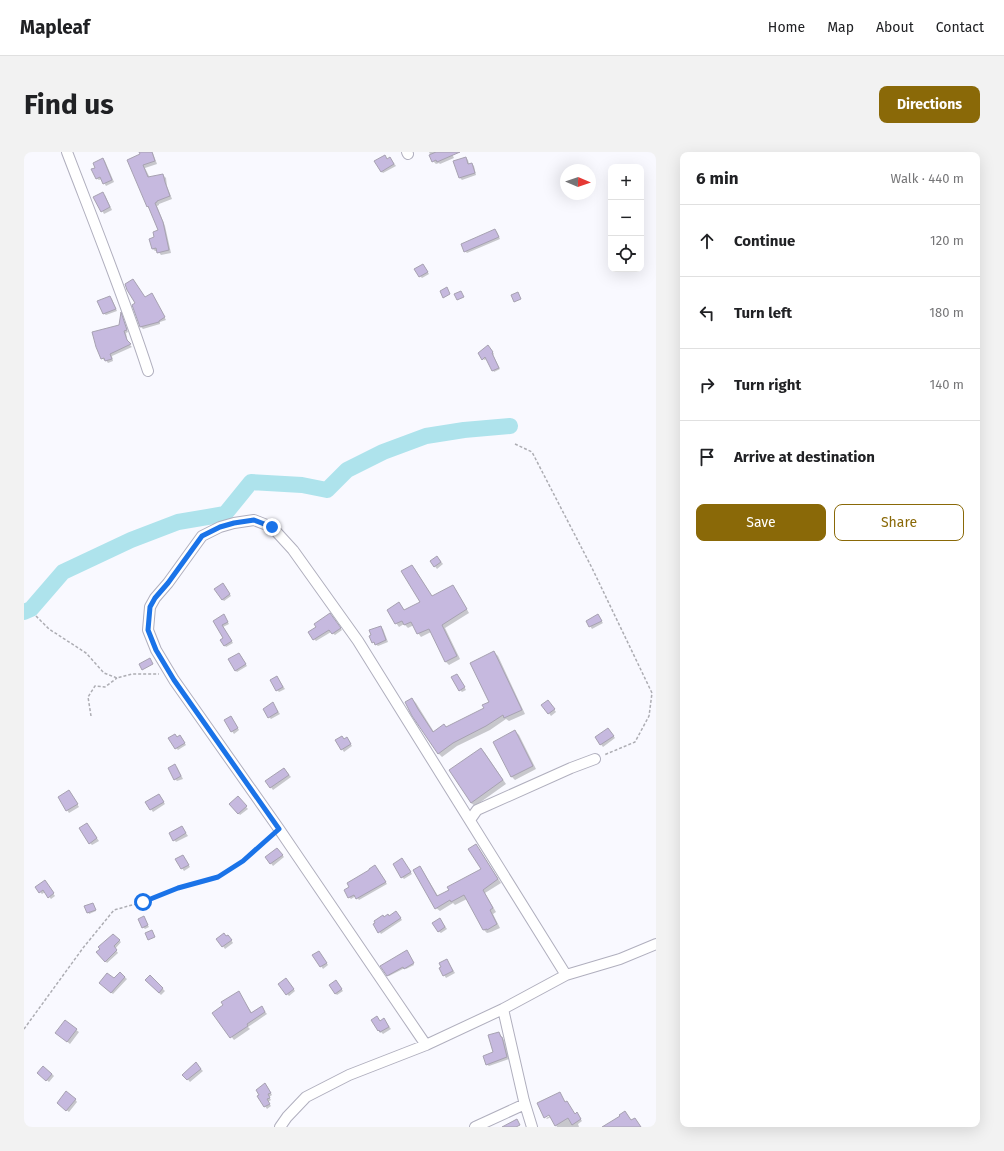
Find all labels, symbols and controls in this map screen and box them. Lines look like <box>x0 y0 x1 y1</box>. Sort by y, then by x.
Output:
text: Mapleaf <box>20 16 90 39</box>
text: Home <box>768 19 805 36</box>
text: Map <box>827 19 854 36</box>
text: About <box>876 19 914 36</box>
text: Contact <box>936 19 984 36</box>
button: Directions <box>879 86 980 123</box>
text: Find us <box>24 88 114 121</box>
north arrow <box>560 164 596 200</box>
map controls <box>608 164 644 272</box>
button: + <box>608 164 644 200</box>
text: 6 min <box>696 168 739 189</box>
text: Walk · 440 m <box>891 171 964 186</box>
button: − <box>608 200 644 236</box>
icon: ahead <box>696 230 718 252</box>
text: Continue <box>734 232 795 250</box>
text: 120 m <box>930 233 964 248</box>
button: locate <box>608 236 644 272</box>
icon: left <box>696 302 718 324</box>
text: Turn left <box>734 304 792 322</box>
text: 180 m <box>929 305 964 320</box>
icon: right <box>696 374 718 396</box>
text: Turn right <box>734 376 801 394</box>
text: 140 m <box>930 377 964 392</box>
icon: arrive <box>696 446 718 468</box>
text: Arrive at destination <box>734 448 875 466</box>
button: Save <box>696 504 826 541</box>
button: Share <box>834 504 964 541</box>
route end <box>263 518 281 536</box>
route start <box>134 893 152 911</box>

